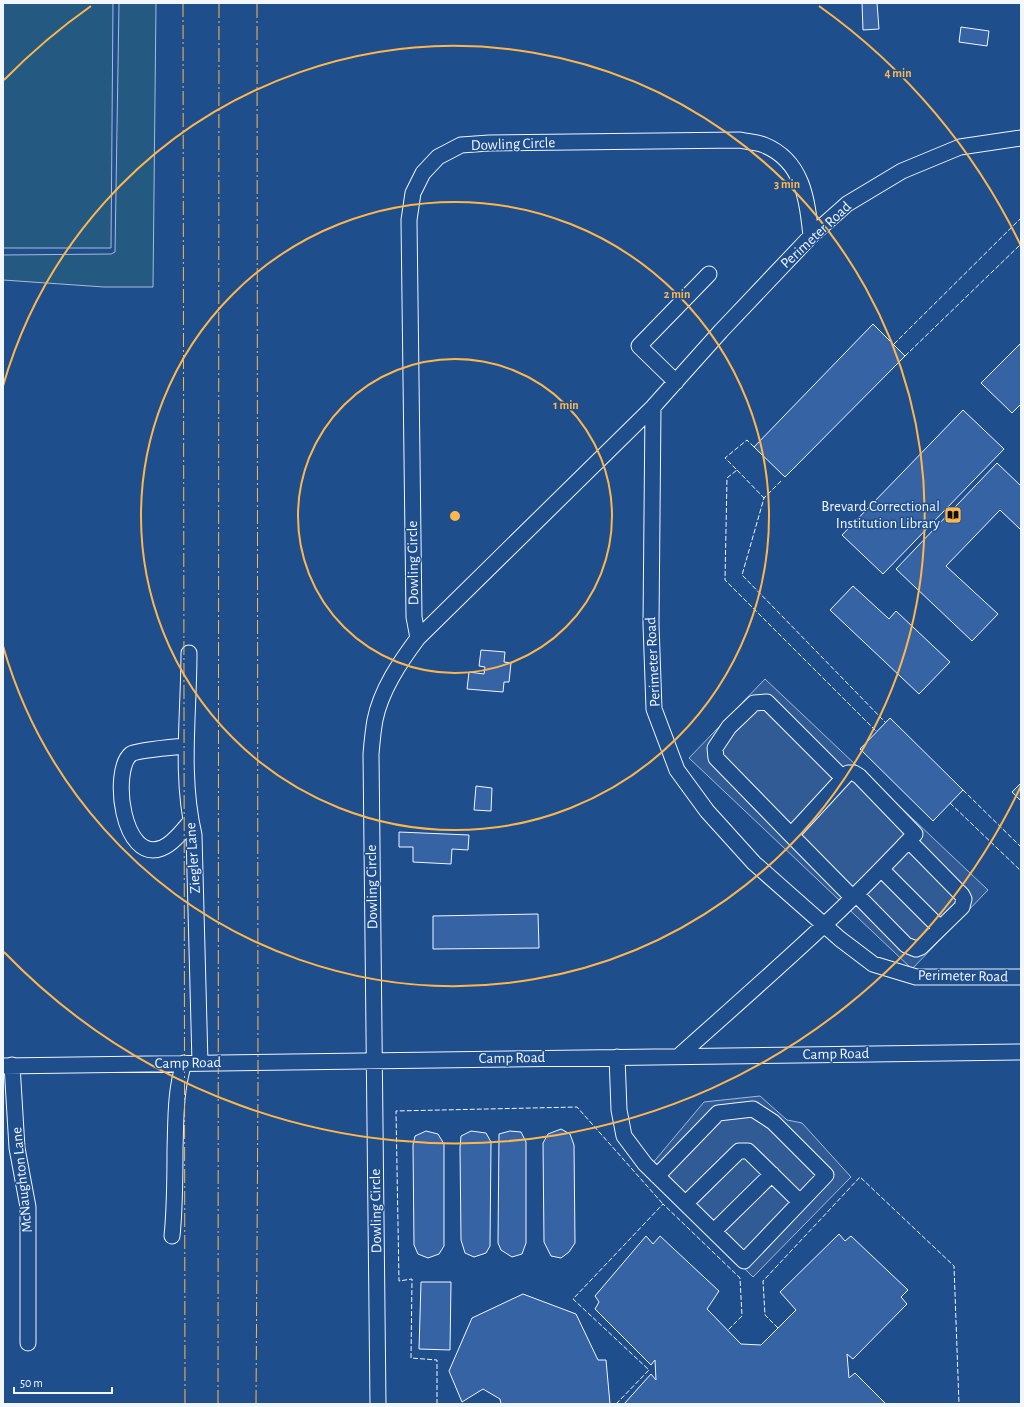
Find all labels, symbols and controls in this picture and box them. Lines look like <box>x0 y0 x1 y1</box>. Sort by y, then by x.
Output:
text: 4 min <box>884 67 912 79</box>
street label: Dowling Circle <box>471 135 556 153</box>
text: 3 min <box>774 178 800 190</box>
street label: Perimeter Road <box>778 199 854 271</box>
text: 2 min <box>664 288 690 300</box>
text: 1 min <box>553 399 579 411</box>
place label: Brevard Correctional Institution Library <box>821 499 941 531</box>
library icon: Brevard Correctional Institution Library <box>943 505 963 525</box>
centre of rings <box>448 509 462 523</box>
street label: Dowling Circle <box>405 521 421 605</box>
street label: Perimeter Road <box>643 616 663 707</box>
street label: Ziegler Lane <box>183 822 203 894</box>
street label: Dowling Circle <box>364 845 380 929</box>
street label: Perimeter Road <box>918 968 1008 984</box>
street label: Camp Road <box>803 1046 870 1062</box>
street label: Camp Road <box>479 1050 546 1066</box>
street label: Camp Road <box>155 1055 222 1071</box>
street label: McNaughton Lane <box>9 1126 35 1234</box>
street label: Dowling Circle <box>368 1169 384 1253</box>
scale bar <box>14 1369 112 1395</box>
text: 50 m <box>20 1377 43 1389</box>

